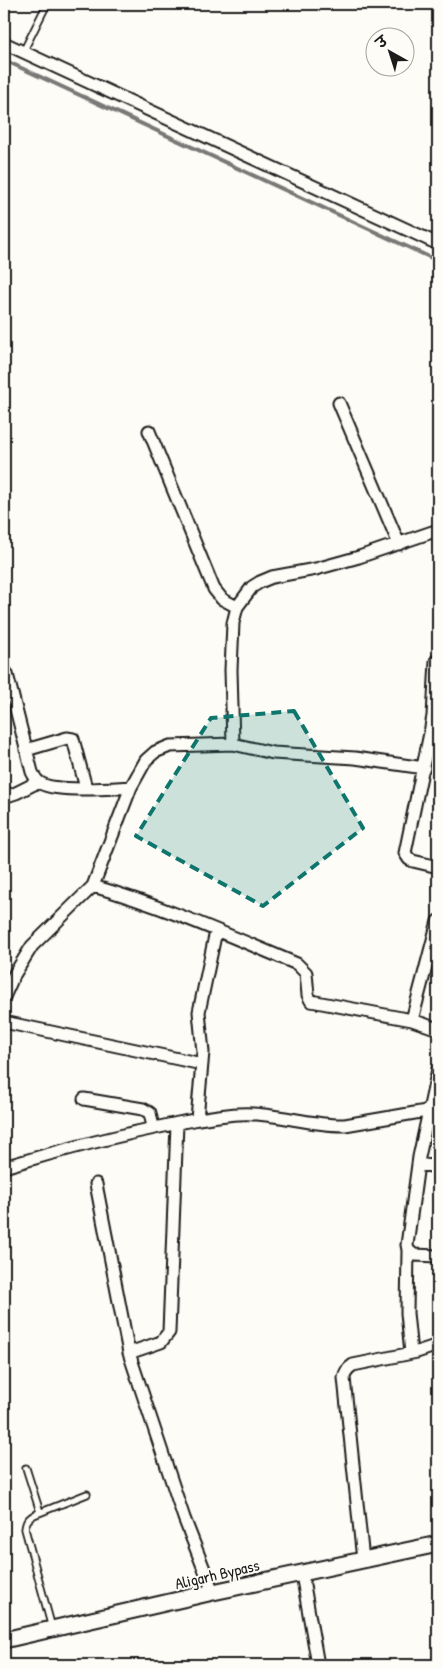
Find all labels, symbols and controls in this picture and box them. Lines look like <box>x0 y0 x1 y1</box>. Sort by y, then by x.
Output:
north arrow <box>364 28 414 78</box>
text: उ <box>370 30 392 53</box>
street label: Aligarh Bypass <box>173 1554 261 1594</box>

